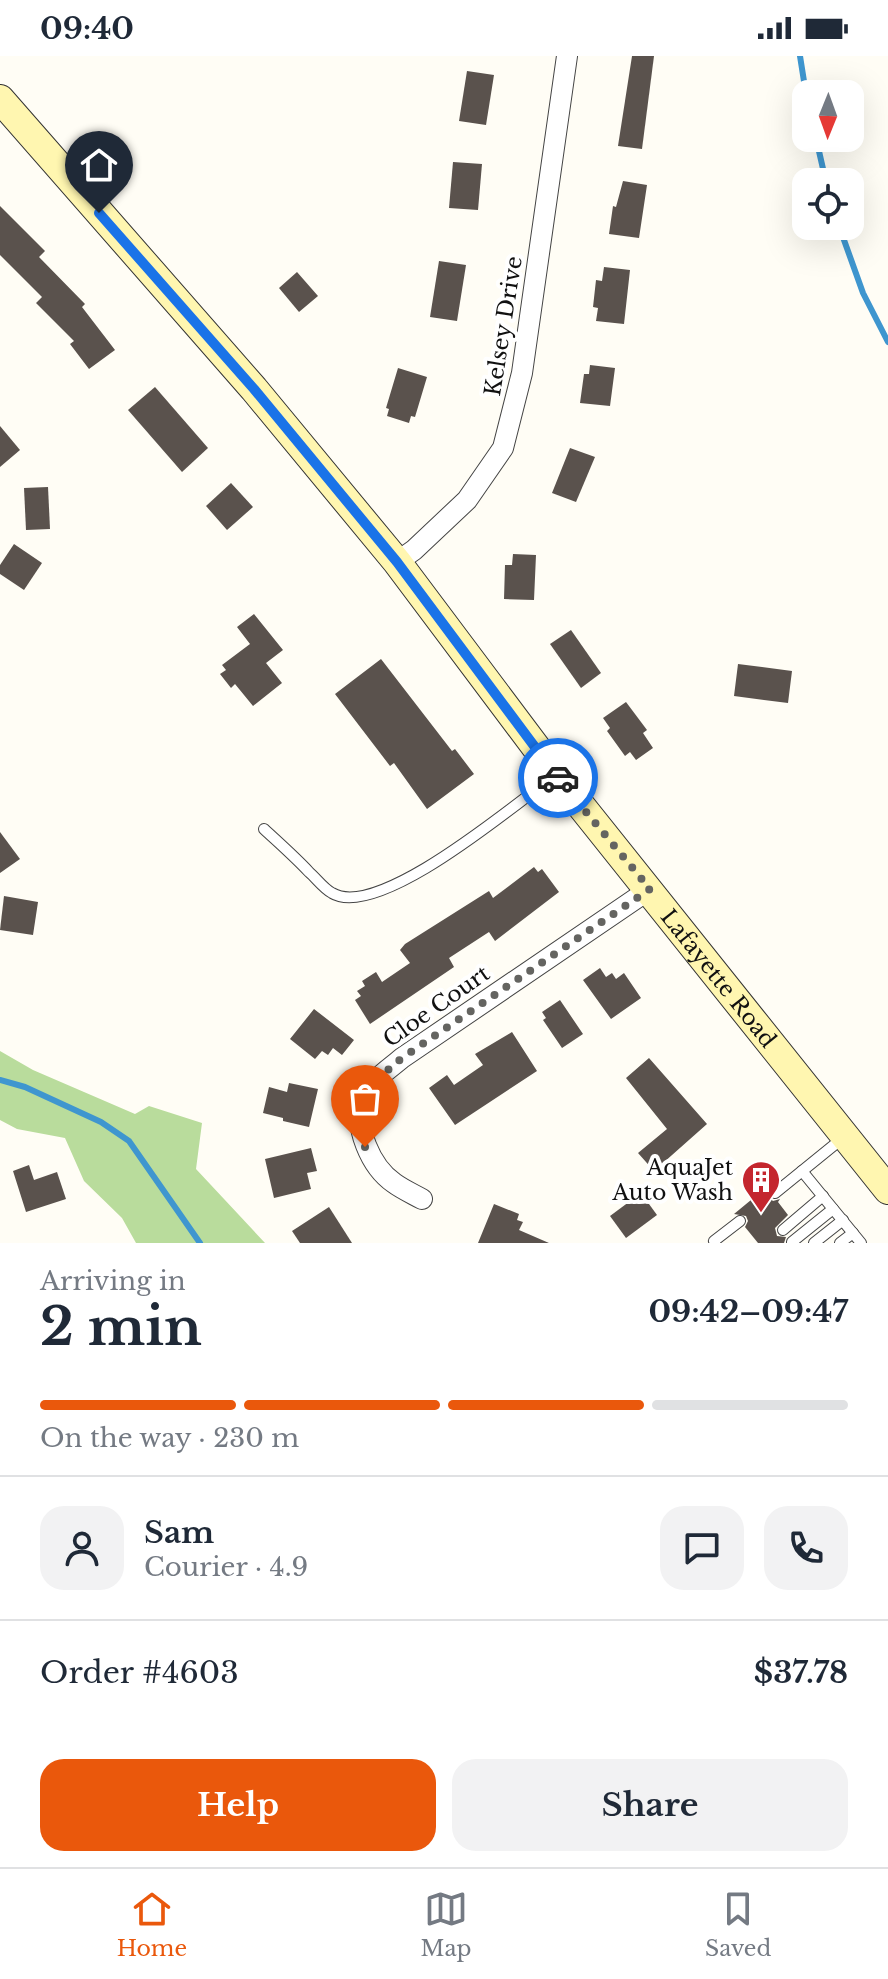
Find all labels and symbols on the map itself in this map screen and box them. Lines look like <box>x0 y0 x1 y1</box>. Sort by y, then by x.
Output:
north arrow <box>792 80 864 152</box>
pin <box>65 131 133 213</box>
street label: Kelsey Drive <box>479 254 528 398</box>
courier <box>518 738 598 818</box>
street label: Lafayette Road <box>655 904 782 1053</box>
street label: Cloe Court <box>378 959 495 1053</box>
pin <box>331 1065 399 1147</box>
place label: AquaJet Auto Wash <box>611 1154 734 1206</box>
building icon: AquaJet Auto Wash <box>740 1159 782 1214</box>

